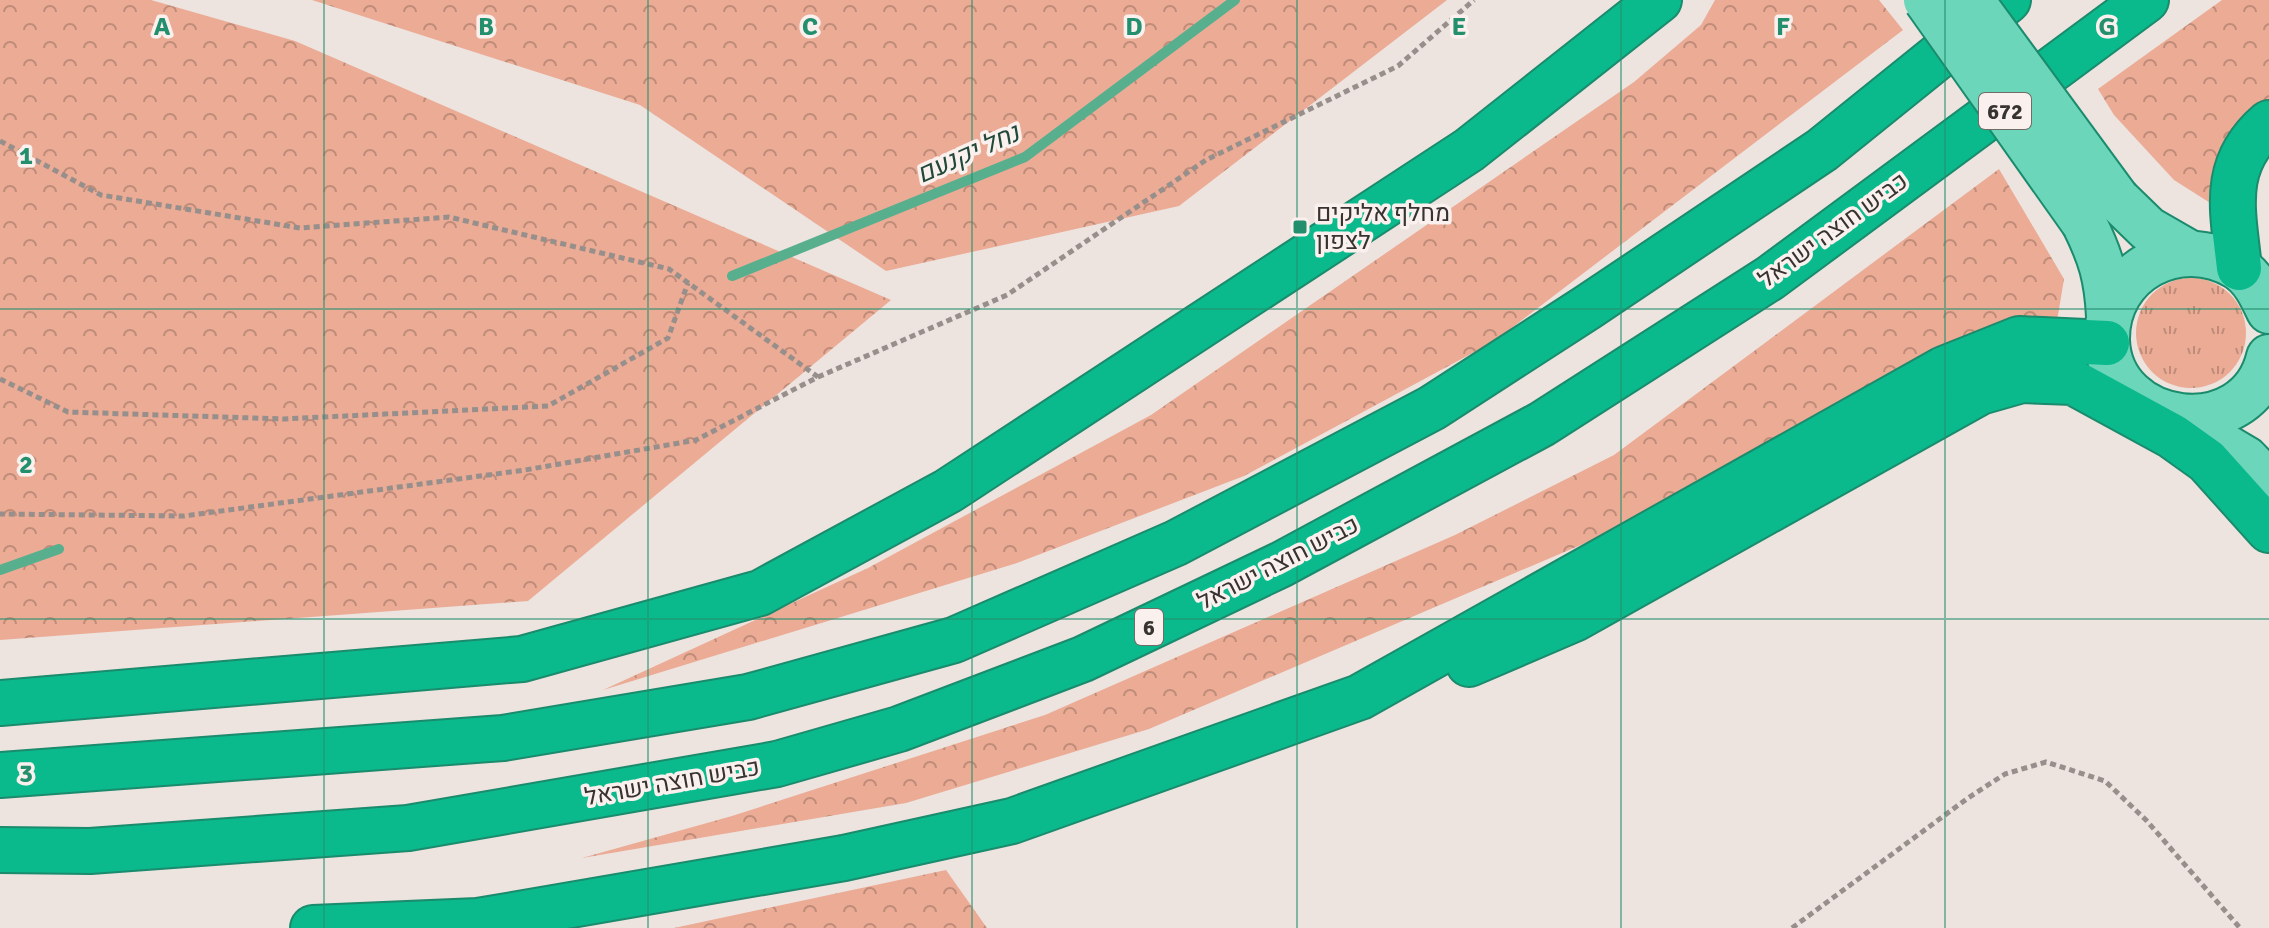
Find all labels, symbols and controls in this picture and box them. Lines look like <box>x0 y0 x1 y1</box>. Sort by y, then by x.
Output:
text: A <box>154 11 171 43</box>
text: B <box>478 11 494 43</box>
text: C <box>802 11 818 43</box>
text: D <box>1125 11 1143 43</box>
text: E <box>1452 11 1466 43</box>
text: F <box>1776 11 1790 43</box>
text: G <box>2098 11 2116 43</box>
road number: 672 <box>1979 93 2031 129</box>
water label: נחל יקנעם <box>912 117 1026 191</box>
text: 1 <box>19 140 33 172</box>
street label: כביש חוצה ישראל <box>1753 166 1913 294</box>
place label: מחלף אליקים לצפון <box>1316 198 1450 256</box>
marker: מחלף אליקים לצפון <box>1291 218 1309 236</box>
text: 2 <box>19 449 33 481</box>
street label: כביש חוצה ישראל <box>1192 509 1364 617</box>
road number: 6 <box>1135 609 1163 645</box>
street label: כביש חוצה ישראל <box>582 752 762 812</box>
text: 3 <box>19 758 33 790</box>

